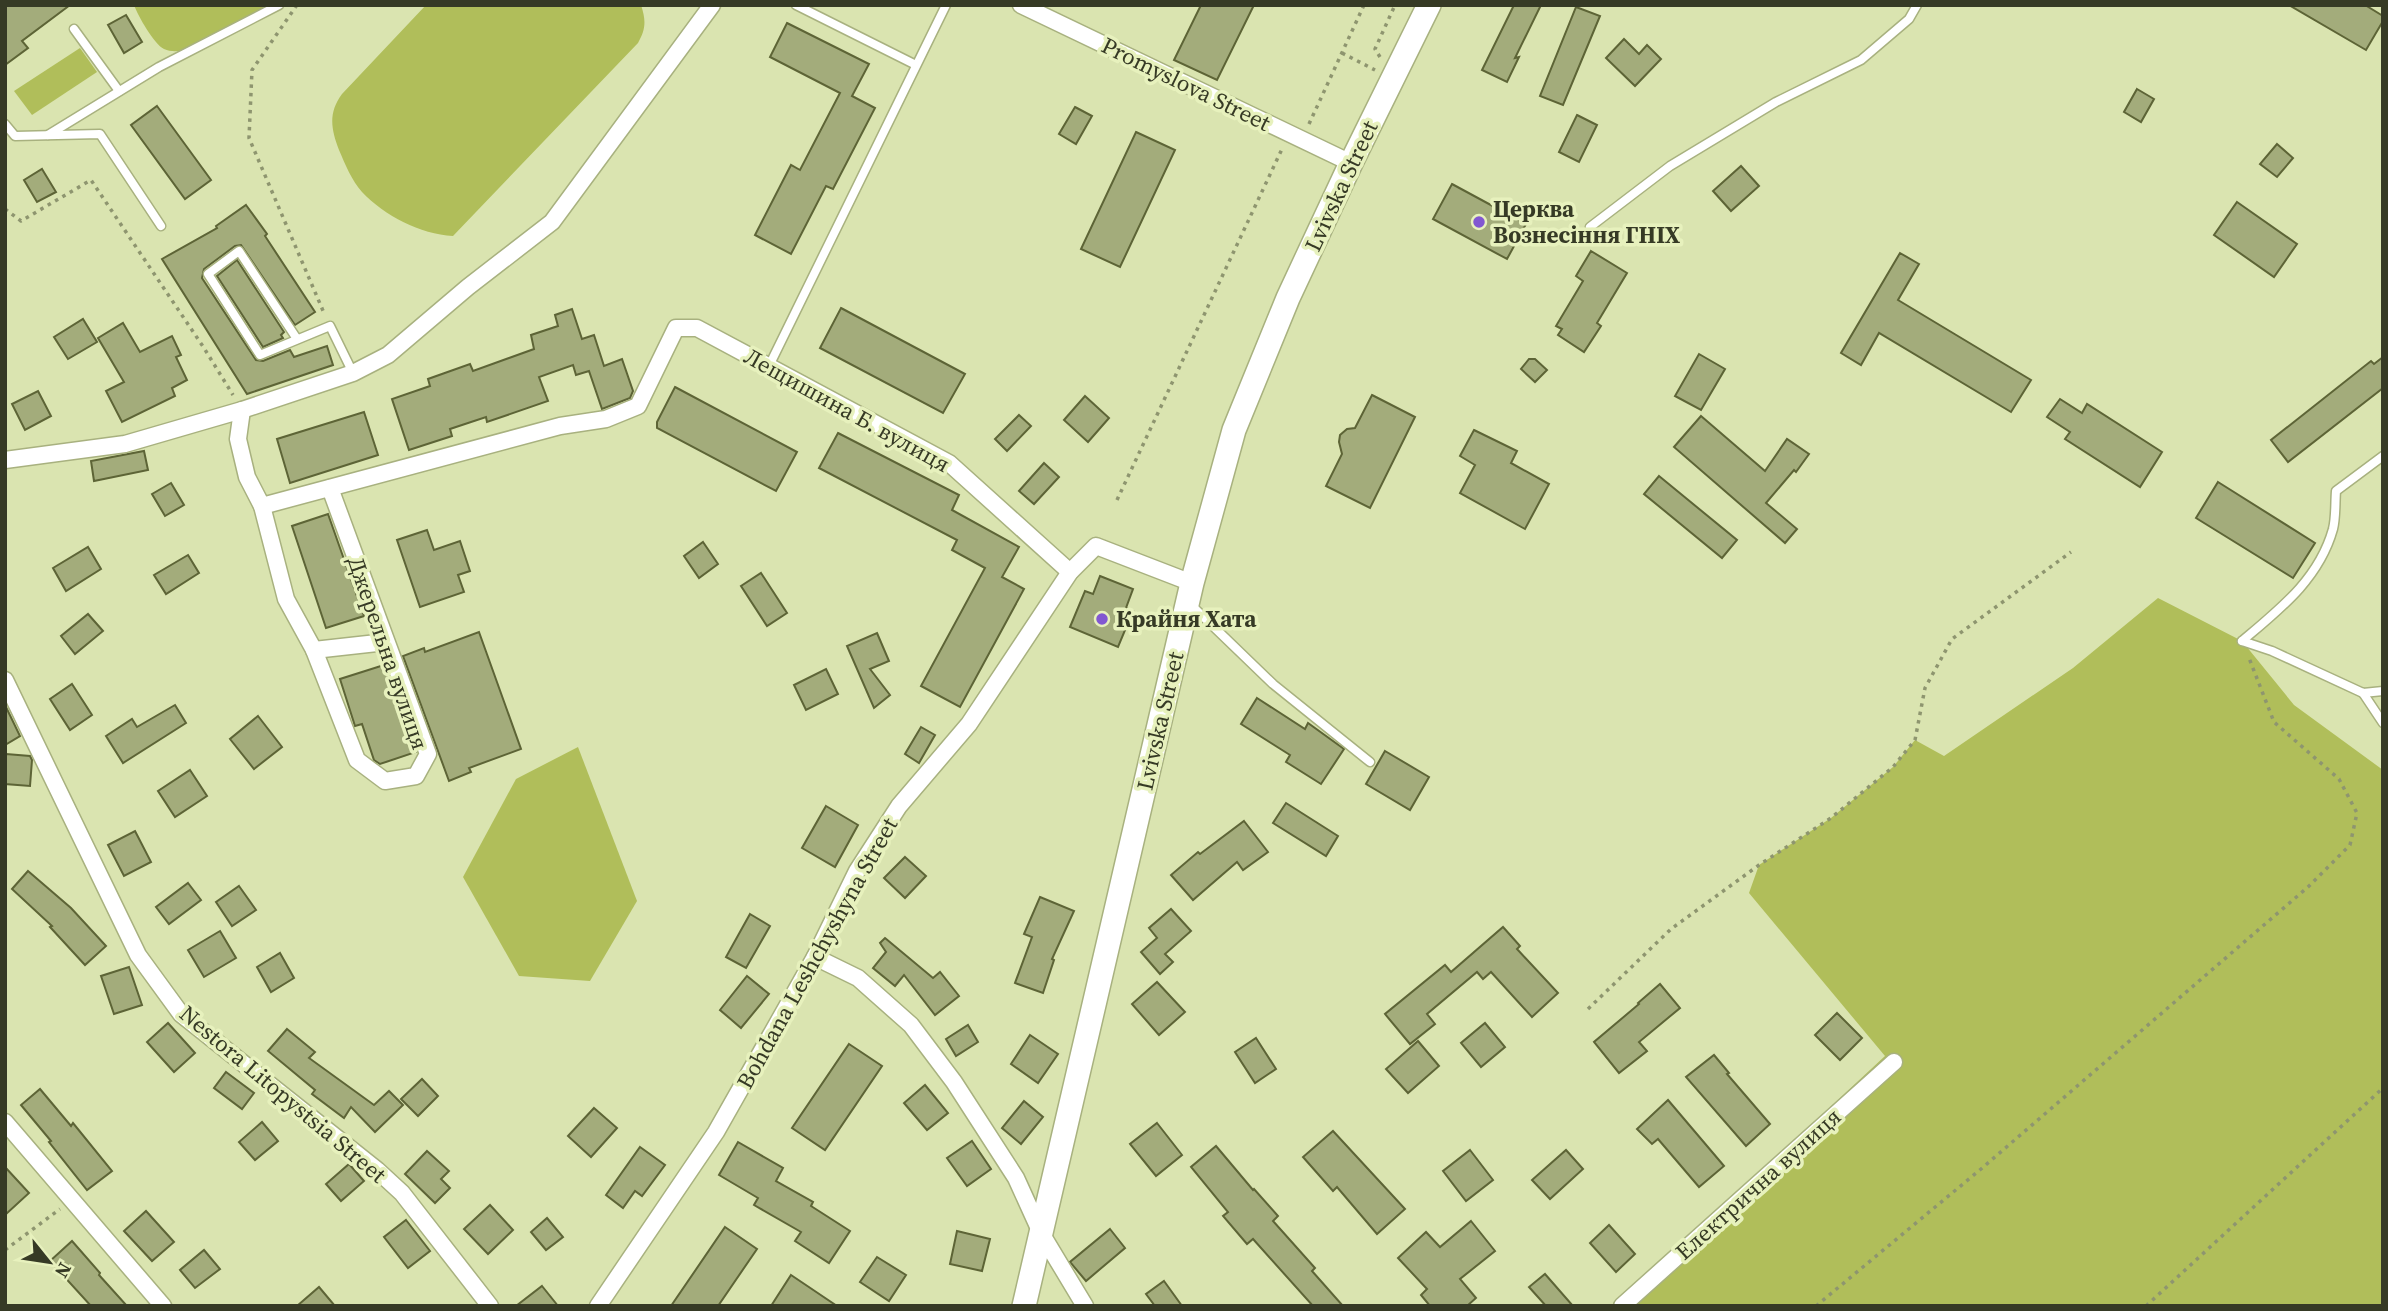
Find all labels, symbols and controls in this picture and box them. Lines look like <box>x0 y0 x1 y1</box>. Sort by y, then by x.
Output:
street label: Promyslova Street <box>1096 29 1276 139</box>
street label: Lvivska Street <box>1297 115 1386 257</box>
place label: Церква Вознесіння ГНІХ <box>1493 193 1680 251</box>
marker: Церква Вознесіння ГНІХ <box>1471 214 1487 230</box>
street label: Лещишина Б. вулиця <box>738 340 956 480</box>
street label: Джерельна вулиця <box>340 552 436 754</box>
place label: Крайня Хата <box>1116 603 1257 635</box>
marker: Крайня Хата <box>1094 611 1110 627</box>
street label: Lvivska Street <box>1129 648 1192 793</box>
street label: Bohdana Leshchyshyna Street <box>729 811 905 1095</box>
street label: Nestora Litopystsia Street <box>173 998 394 1190</box>
street label: Електрична вулиця <box>1668 1101 1848 1267</box>
north arrow <box>14 1227 84 1297</box>
text: N <box>49 1258 78 1283</box>

